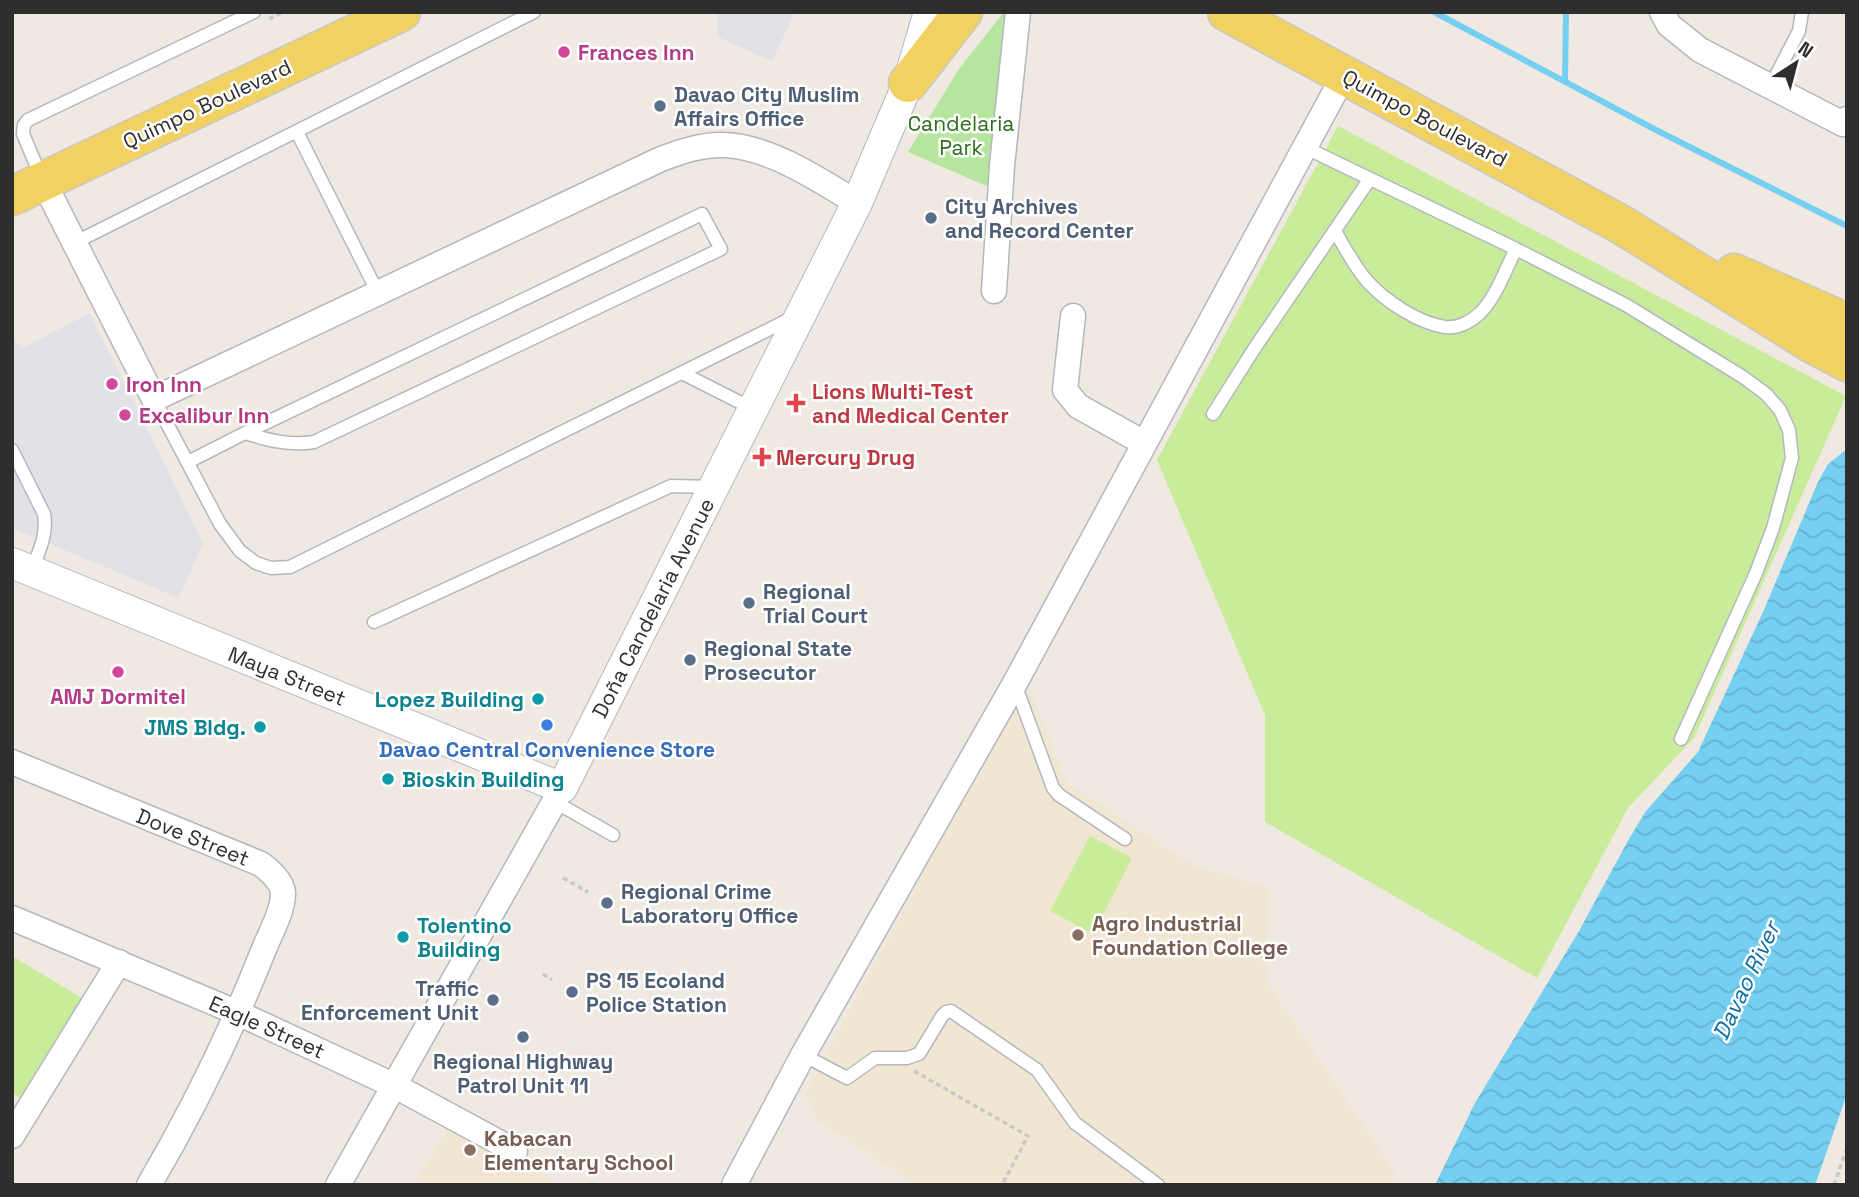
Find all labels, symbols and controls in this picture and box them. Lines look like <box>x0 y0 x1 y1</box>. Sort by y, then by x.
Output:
north arrow <box>1761 28 1831 98</box>
text: N <box>1793 36 1818 64</box>
place label: Frances Inn <box>578 39 695 66</box>
marker: Frances Inn <box>556 44 572 60</box>
street label: Quimpo Boulevard <box>118 53 296 155</box>
street label: Quimpo Boulevard <box>1338 63 1512 173</box>
place label: Davao City Muslim Affairs Office <box>674 81 859 132</box>
marker: Davao City Muslim Affairs Office <box>652 98 668 114</box>
park label: Candelaria Park <box>908 110 1014 161</box>
place label: City Archives and Record Center <box>945 193 1134 244</box>
marker: City Archives and Record Center <box>923 210 939 226</box>
place label: Iron Inn <box>126 371 202 398</box>
marker: Iron Inn <box>104 376 120 392</box>
place label: Lions Multi-Test and Medical Center <box>812 378 1009 429</box>
marker: Lions Multi-Test and Medical Center <box>786 393 806 413</box>
place label: Excalibur Inn <box>139 402 269 429</box>
marker: Excalibur Inn <box>117 407 133 423</box>
place label: Mercury Drug <box>776 444 915 471</box>
marker: Mercury Drug <box>754 449 770 465</box>
street label: Doña Candelaria Avenue <box>586 493 720 723</box>
place label: Regional Trial Court <box>763 578 868 629</box>
marker: Regional Trial Court <box>741 595 757 611</box>
place label: Regional State Prosecutor <box>704 635 852 686</box>
street label: Maya Street <box>224 640 350 712</box>
marker: Regional State Prosecutor <box>682 652 698 668</box>
marker: AMJ Dormitel <box>110 664 126 680</box>
place label: AMJ Dormitel <box>50 683 186 710</box>
place label: Lopez Building <box>375 686 524 713</box>
marker: Lopez Building <box>530 691 546 707</box>
place label: JMS Bldg. <box>144 714 246 741</box>
marker: Davao Central Convenience Store <box>539 717 555 733</box>
marker: JMS Bldg. <box>252 719 268 735</box>
place label: Davao Central Convenience Store <box>379 736 715 763</box>
place label: Bioskin Building <box>402 766 564 793</box>
marker: Bioskin Building <box>380 771 396 787</box>
street label: Dove Street <box>133 802 253 872</box>
place label: Regional Crime Laboratory Office <box>621 878 798 929</box>
marker: Regional Crime Laboratory Office <box>599 895 615 911</box>
place label: Agro Industrial Foundation College <box>1092 910 1288 961</box>
place label: Tolentino Building <box>417 912 512 963</box>
water label: Davao River <box>1706 915 1787 1045</box>
marker: Agro Industrial Foundation College <box>1070 927 1086 943</box>
marker: Tolentino Building <box>395 929 411 945</box>
place label: PS 15 Ecoland Police Station <box>586 967 727 1018</box>
place label: Traffic Enforcement Unit <box>301 975 479 1026</box>
marker: PS 15 Ecoland Police Station <box>564 984 580 1000</box>
street label: Eagle Street <box>205 989 329 1065</box>
marker: Traffic Enforcement Unit <box>485 992 501 1008</box>
marker: Regional Highway Patrol Unit 11 <box>515 1029 531 1045</box>
place label: Regional Highway Patrol Unit 11 <box>433 1048 613 1099</box>
place label: Kabacan Elementary School <box>484 1125 674 1176</box>
marker: Kabacan Elementary School <box>462 1142 478 1158</box>

